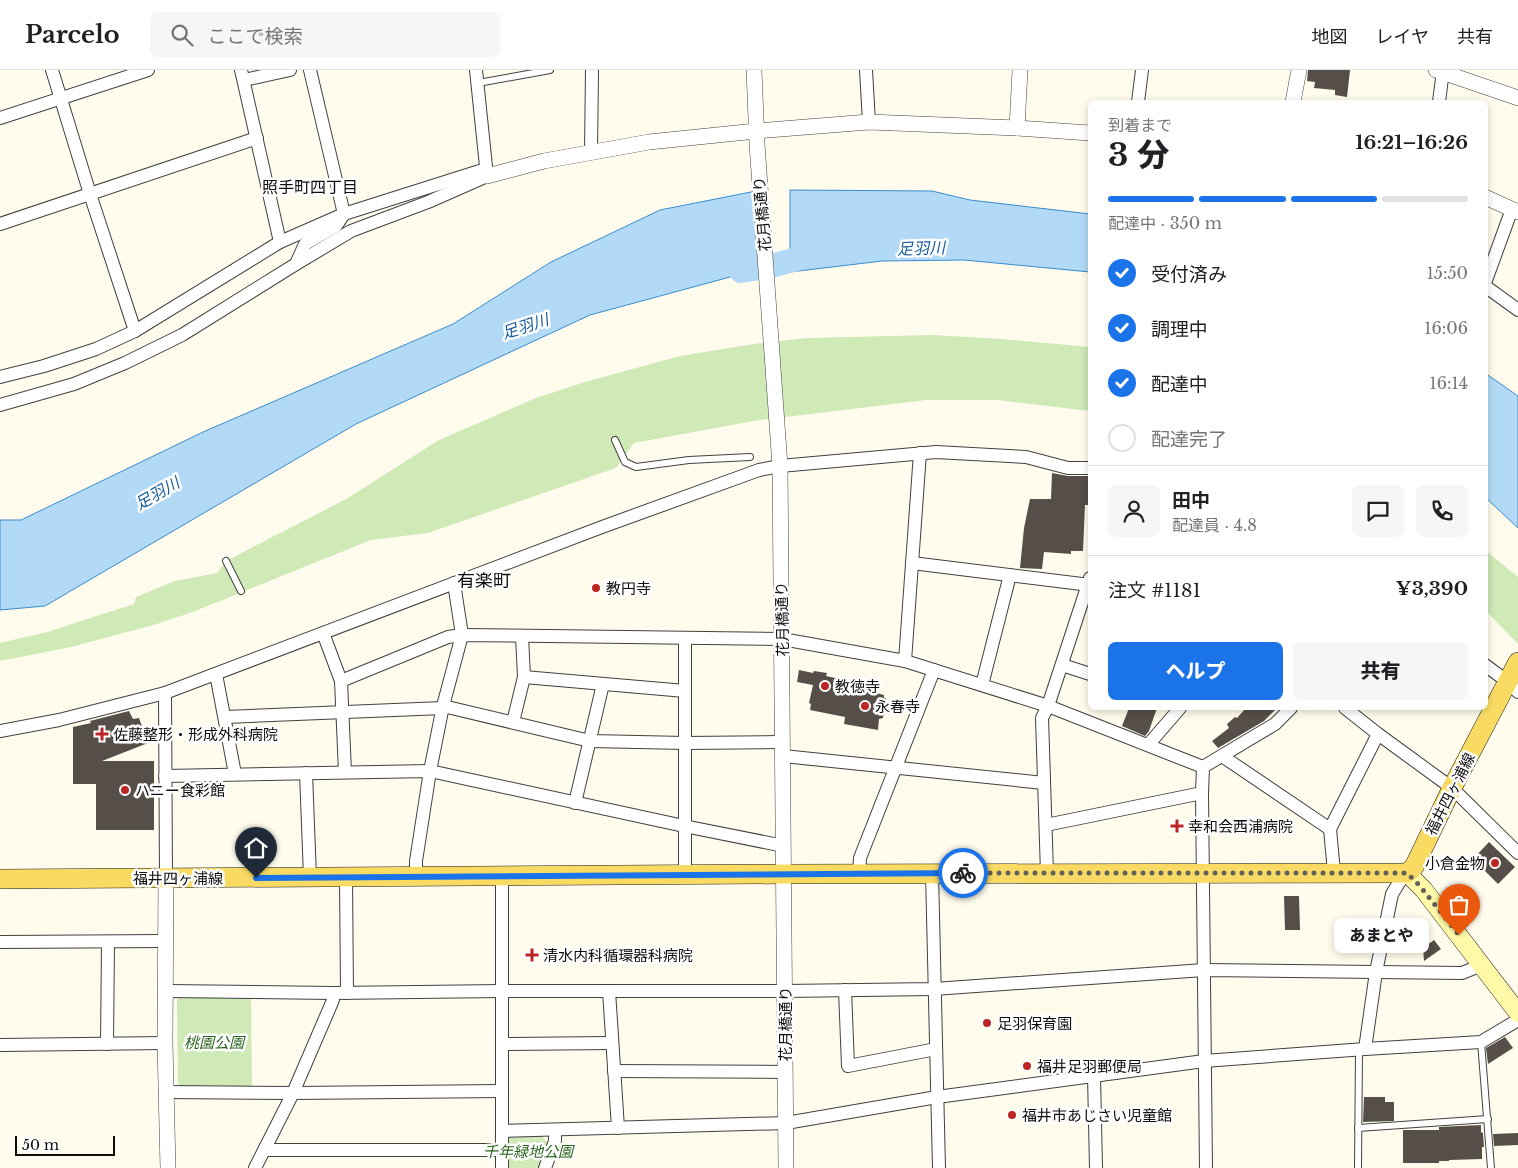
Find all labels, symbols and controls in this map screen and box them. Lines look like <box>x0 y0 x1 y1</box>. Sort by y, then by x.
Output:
search box <box>150 12 500 57</box>
text: Parcelo <box>25 20 120 49</box>
icon: search <box>168 21 196 49</box>
text: ここで検索 <box>208 25 303 48</box>
text: 地図 <box>1312 26 1348 48</box>
text: レイヤ <box>1376 26 1429 48</box>
text: 共有 <box>1457 26 1493 48</box>
text: 到着まで <box>1108 115 1172 135</box>
text: 16:21–16:26 <box>1355 131 1468 154</box>
text: 3 分 <box>1108 135 1169 175</box>
street label: 花月橋通り <box>749 176 775 252</box>
district label: 照手町四丁目 <box>262 177 358 197</box>
text: 配達中 · 350 m <box>1108 213 1222 233</box>
water label: 足羽川 <box>897 237 947 259</box>
icon: check <box>1108 259 1136 287</box>
text: 受付済み <box>1151 263 1227 286</box>
text: 15:50 <box>1427 263 1468 283</box>
water label: 足羽川 <box>499 308 553 343</box>
icon: check <box>1108 314 1136 342</box>
text: 調理中 <box>1151 318 1208 341</box>
text: 16:06 <box>1424 318 1468 338</box>
icon: check <box>1108 369 1136 397</box>
text: 配達中 <box>1151 373 1208 396</box>
text: 16:14 <box>1430 373 1468 393</box>
text: 配達完了 <box>1151 428 1227 451</box>
water label: 足羽川 <box>131 471 185 514</box>
button: person <box>1108 485 1160 537</box>
button: chat <box>1352 485 1404 537</box>
button: phone <box>1416 485 1468 537</box>
text: 田中 <box>1172 489 1210 512</box>
text: 配達員 · 4.8 <box>1172 515 1257 535</box>
district label: 有楽町 <box>457 570 511 592</box>
text: ¥3,390 <box>1395 577 1468 600</box>
place label: 教円寺 <box>606 579 651 598</box>
text: 注文 #1181 <box>1108 579 1201 602</box>
street label: 花月橋通り <box>772 581 792 657</box>
marker: 教円寺 <box>590 582 602 594</box>
button: ヘルプ <box>1108 642 1283 700</box>
button: 共有 <box>1293 642 1468 700</box>
place label: 教徳寺 <box>835 677 880 696</box>
marker: 教徳寺 <box>819 680 831 692</box>
place label: 永春寺 <box>875 697 920 716</box>
marker: 永春寺 <box>859 700 871 712</box>
place label: 佐藤整形・形成外科病院 <box>113 725 278 744</box>
marker: 佐藤整形・形成外科病院 <box>95 727 109 741</box>
street label: 福井四ヶ浦線 <box>1421 750 1479 838</box>
place label: ハニー食彩館 <box>135 781 225 800</box>
marker: ハニー食彩館 <box>119 784 131 796</box>
place label: 幸和会西浦病院 <box>1188 817 1293 836</box>
marker: 幸和会西浦病院 <box>1170 819 1184 833</box>
pin <box>235 827 277 878</box>
icon: home <box>242 834 270 862</box>
courier <box>938 848 988 898</box>
place label: 小倉金物 <box>1425 854 1485 873</box>
marker: 小倉金物 <box>1489 857 1501 869</box>
icon: bike <box>949 859 977 887</box>
street label: 福井四ヶ浦線 <box>133 869 223 888</box>
pin <box>1438 884 1480 935</box>
icon: bag <box>1445 891 1473 919</box>
callout: あまとや <box>1334 918 1429 952</box>
text: あまとや <box>1349 925 1414 945</box>
place label: 清水内科循環器科病院 <box>543 946 693 965</box>
marker: 清水内科循環器科病院 <box>525 948 539 962</box>
street label: 花月橋通り <box>776 986 795 1062</box>
place label: 足羽保育園 <box>997 1014 1072 1033</box>
marker: 足羽保育園 <box>981 1017 993 1029</box>
park label: 桃園公園 <box>184 1033 246 1052</box>
place label: 福井足羽郵便局 <box>1037 1057 1142 1076</box>
marker: 福井足羽郵便局 <box>1021 1060 1033 1072</box>
place label: 福井市あじさい児童館 <box>1022 1106 1172 1125</box>
marker: 福井市あじさい児童館 <box>1006 1109 1018 1121</box>
scale bar <box>15 1133 115 1156</box>
text: 50 m <box>22 1136 59 1154</box>
park label: 千年緑地公園 <box>483 1142 575 1161</box>

